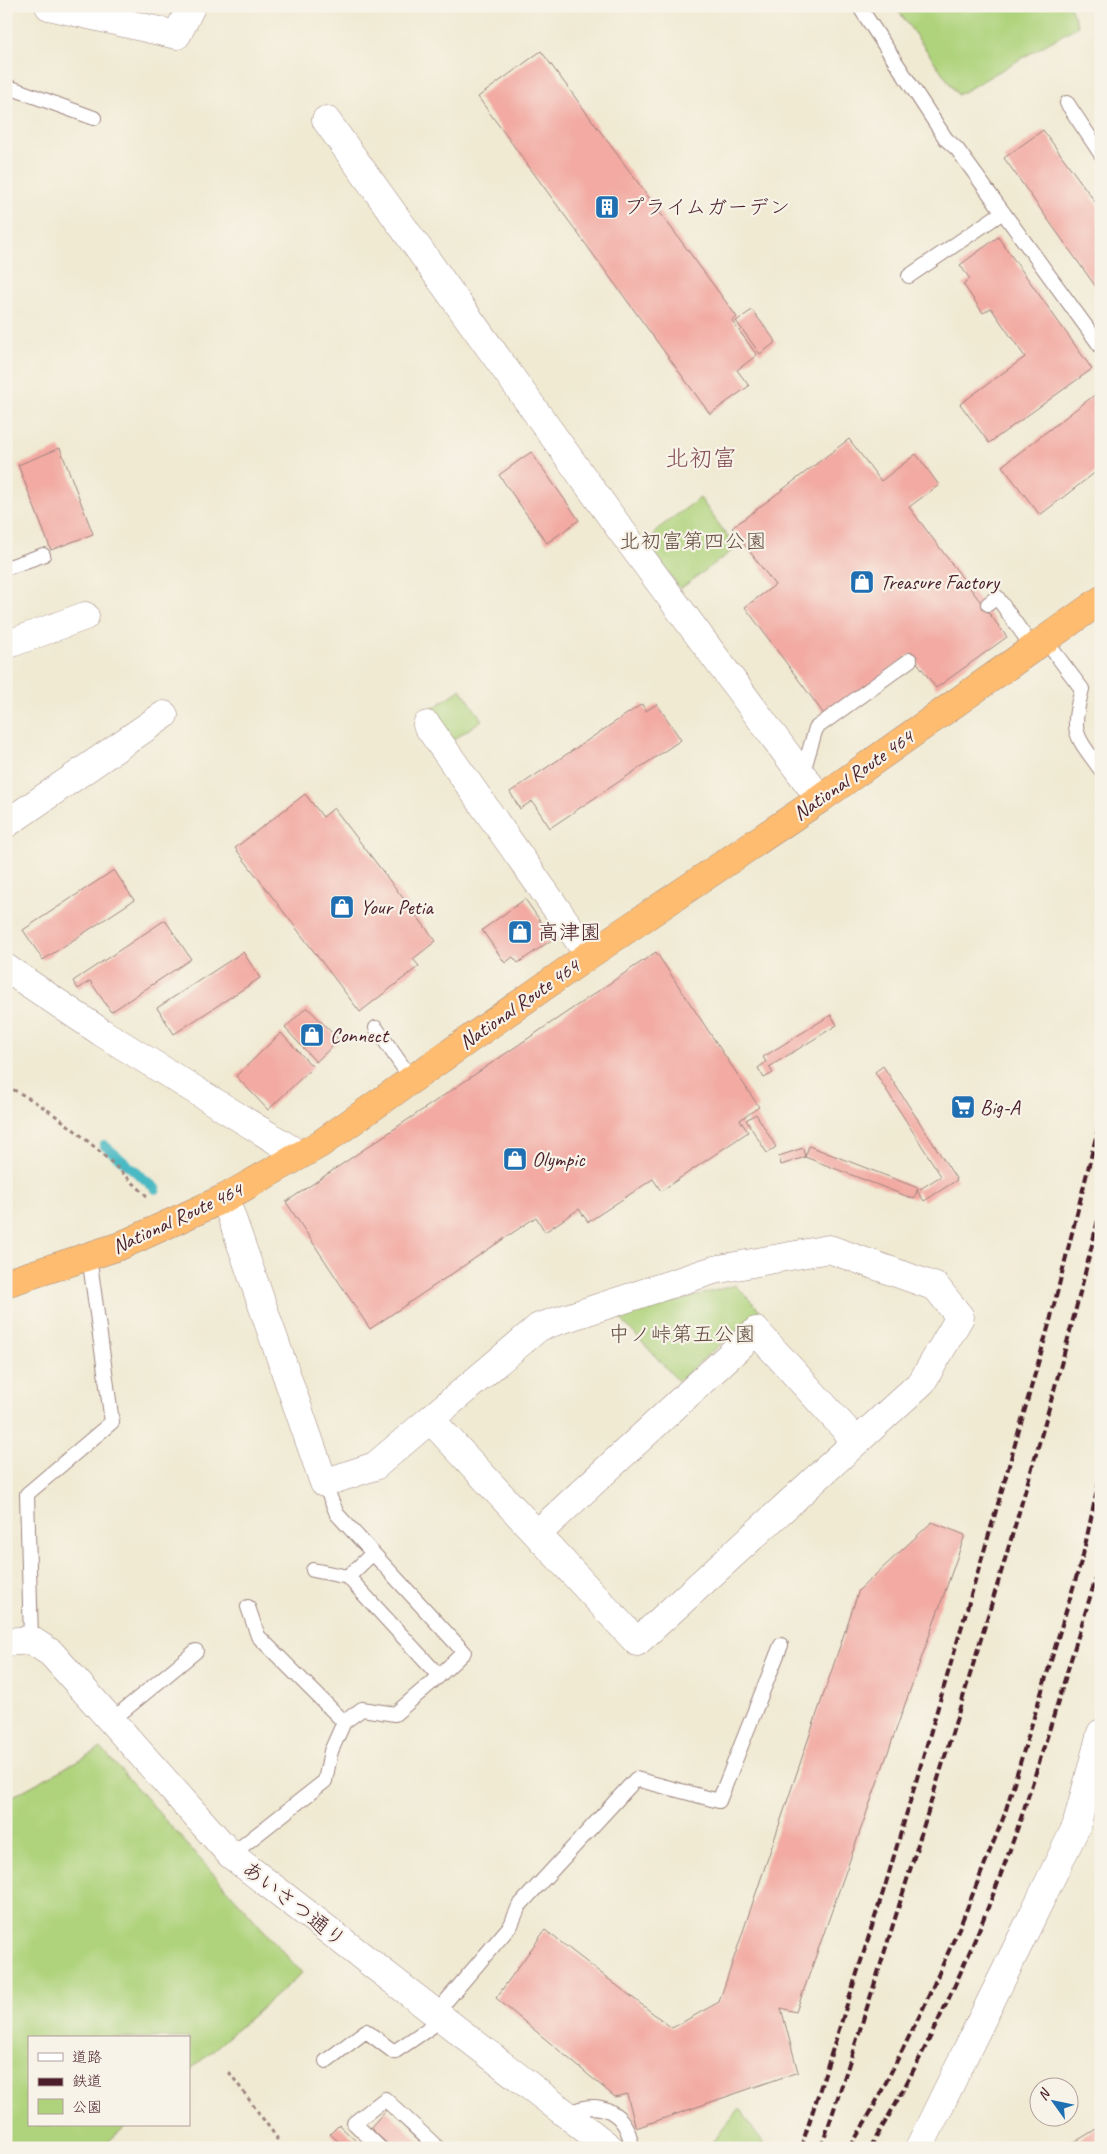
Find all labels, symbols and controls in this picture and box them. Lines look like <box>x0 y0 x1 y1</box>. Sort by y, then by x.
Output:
building icon: プライムガーデン <box>594 194 620 220</box>
place label: プライムガーデン <box>624 194 790 220</box>
district label: 北初富 <box>665 443 737 473</box>
park label: 北初富第四公園 <box>620 528 767 554</box>
shop icon: Treasure Factory <box>849 569 875 595</box>
place label: Treasure Factory <box>880 569 1001 595</box>
street label: National Route 464 <box>788 723 920 826</box>
shop icon: Your Petia <box>329 894 355 920</box>
place label: Your Petia <box>360 894 434 920</box>
shop icon: 高津園 <box>507 919 533 945</box>
place label: 高津園 <box>538 919 601 945</box>
street label: National Route 464 <box>454 952 586 1055</box>
shop icon: Connect <box>299 1022 325 1048</box>
place label: Connect <box>330 1022 390 1048</box>
supermarket icon: Big-A <box>950 1094 976 1120</box>
place label: Big-A <box>980 1094 1021 1120</box>
shop icon: Olympic <box>502 1146 528 1172</box>
place label: Olympic <box>532 1146 586 1172</box>
street label: National Route 464 <box>108 1175 249 1260</box>
park label: 中ノ峠第五公園 <box>609 1321 756 1347</box>
street label: あいさつ通り <box>237 1855 351 1953</box>
legend <box>28 2036 190 2126</box>
text: 道路 <box>72 2048 102 2067</box>
text: 鉄道 <box>72 2072 102 2091</box>
north arrow <box>1030 2076 1080 2126</box>
text: N <box>1034 2085 1054 2103</box>
text: 公園 <box>72 2098 102 2117</box>

